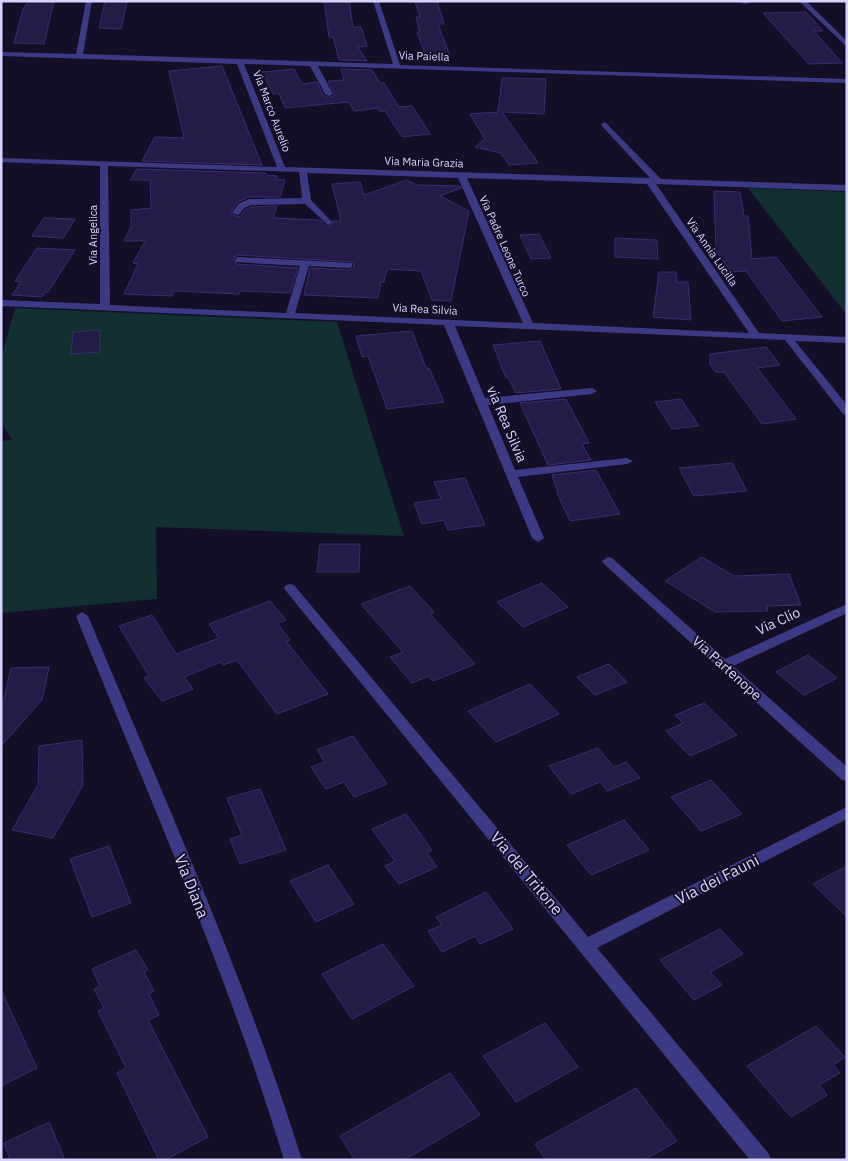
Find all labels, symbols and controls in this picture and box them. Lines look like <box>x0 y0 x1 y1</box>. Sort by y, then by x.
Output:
street label: Via Paiella <box>398 48 450 64</box>
street label: Via Marco Aurelio <box>250 68 294 154</box>
street label: Via Maria Grazia <box>384 154 464 170</box>
street label: Via Padre Leone Turco <box>476 193 534 299</box>
street label: Via Angelica <box>86 205 100 265</box>
street label: Via Annia Lucilla <box>683 215 741 289</box>
street label: Via Rea Silvia <box>392 300 458 318</box>
street label: via Rea Silvia <box>483 383 531 466</box>
street label: Via Clio <box>753 603 803 639</box>
street label: Via Partenope <box>688 632 766 704</box>
street label: Via del Tritone <box>486 827 568 919</box>
street label: Via dei Fauni <box>672 849 762 909</box>
street label: Via Diana <box>170 851 214 921</box>

